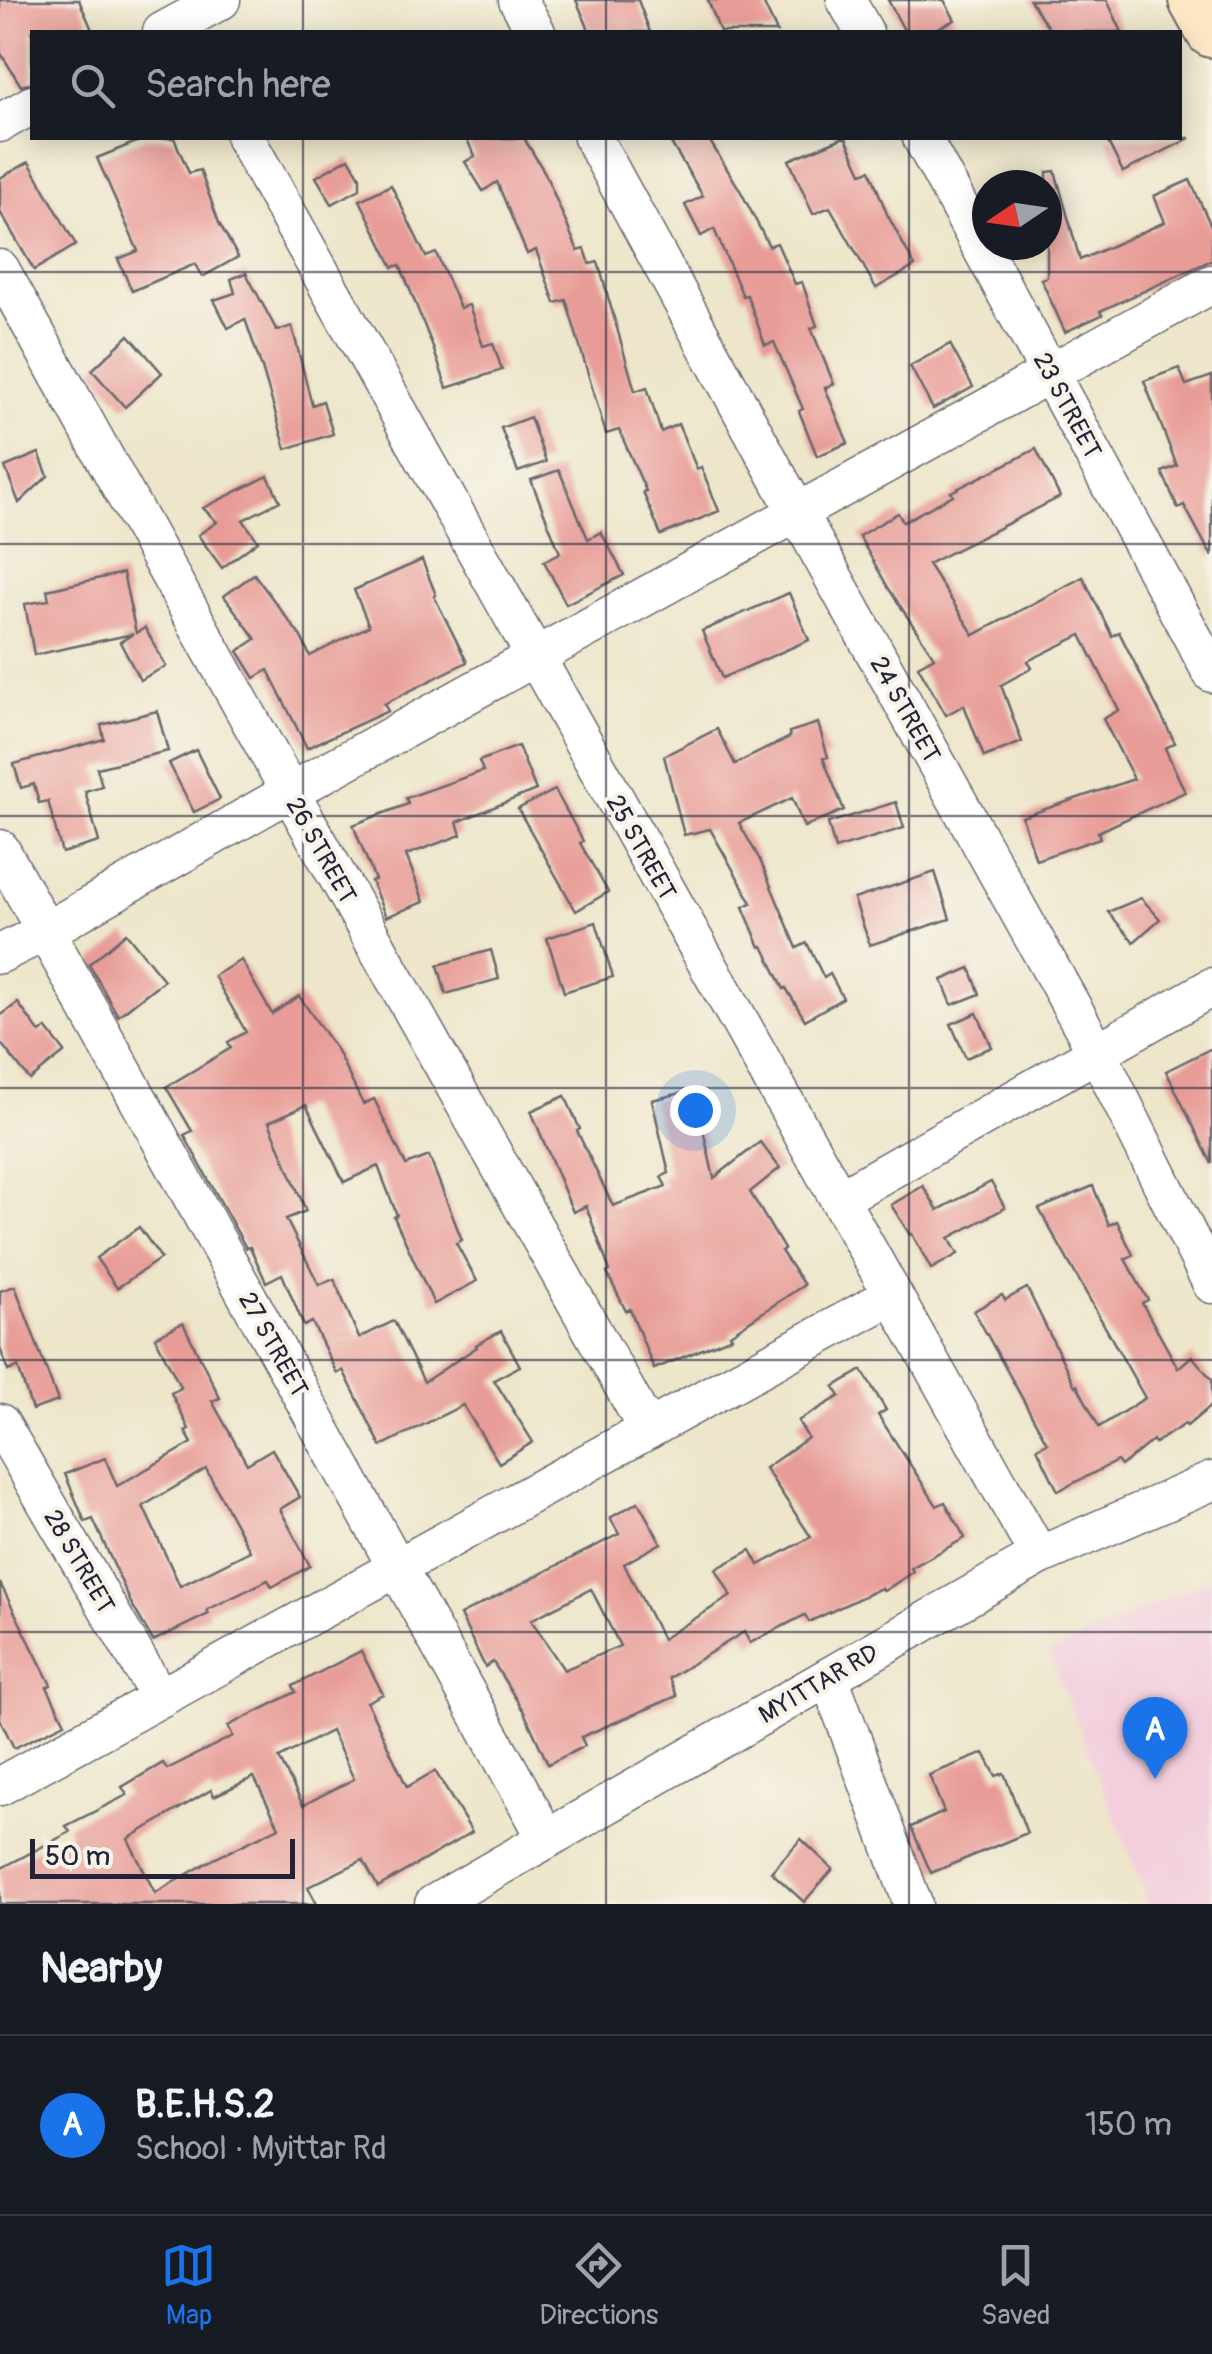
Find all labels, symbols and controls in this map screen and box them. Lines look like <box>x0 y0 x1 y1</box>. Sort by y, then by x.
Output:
search box <box>30 30 1182 140</box>
icon: search <box>65 58 120 113</box>
text: Search here <box>145 61 331 109</box>
north arrow <box>972 170 1062 260</box>
street label: 23 STREET <box>1026 347 1108 464</box>
street label: 24 STREET <box>863 651 947 768</box>
street label: 25 STREET <box>599 790 682 906</box>
street label: 26 STREET <box>279 792 363 909</box>
your location <box>670 1085 721 1136</box>
street label: 27 STREET <box>231 1287 314 1403</box>
street label: 28 STREET <box>37 1504 121 1619</box>
street label: MYITTAR RD <box>753 1638 884 1731</box>
pin: A <box>1122 1696 1188 1779</box>
scale bar <box>30 1834 295 1878</box>
text: 50 m <box>45 1839 110 1874</box>
text: Nearby <box>40 1943 162 1995</box>
text: B.E.H.S.2 <box>135 2081 275 2129</box>
text: A <box>62 2105 83 2145</box>
text: 150 m <box>1085 2105 1172 2145</box>
text: School · Myittar Rd <box>135 2129 387 2169</box>
tab: Map <box>161 2238 216 2333</box>
tab: Directions <box>539 2238 658 2333</box>
tab: Saved <box>981 2238 1051 2333</box>

